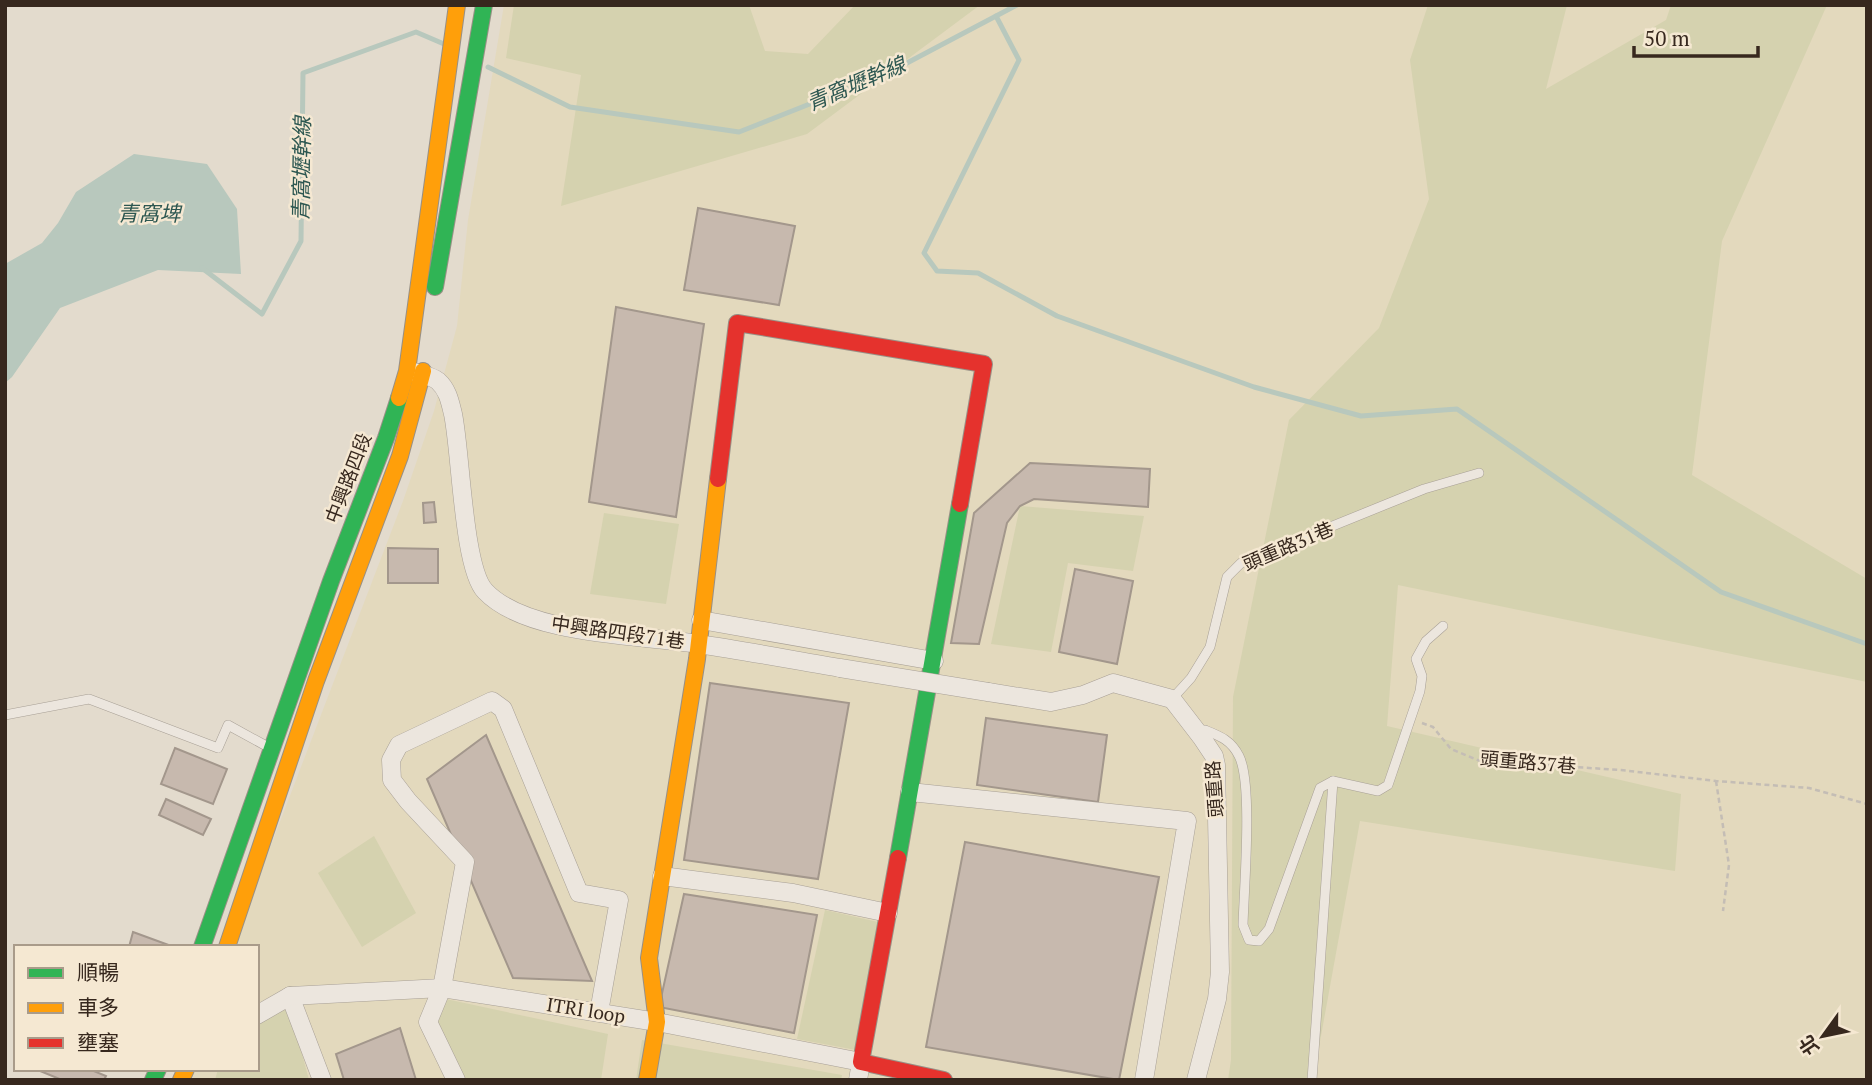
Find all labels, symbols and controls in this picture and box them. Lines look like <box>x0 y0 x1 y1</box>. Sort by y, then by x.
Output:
scale bar <box>1634 14 1758 58</box>
text: 50 m <box>1644 24 1690 52</box>
water label: 青窩壢幹線 <box>802 49 911 116</box>
water label: 青窩壢幹線 <box>286 114 316 222</box>
water label: 青窩埤 <box>118 199 183 227</box>
street label: 中興路四段 <box>319 429 376 527</box>
street label: 頭重路31巷 <box>1239 515 1337 576</box>
street label: 中興路四段71巷 <box>550 610 686 653</box>
street label: 頭重路37巷 <box>1479 745 1577 778</box>
street label: 頭重路 <box>1199 760 1228 818</box>
legend <box>14 945 259 1071</box>
text: 順暢 <box>77 958 119 986</box>
street label: ITRI loop <box>545 991 627 1028</box>
text: 車多 <box>77 993 119 1021</box>
north arrow <box>1788 1001 1858 1071</box>
text: 壅塞 <box>77 1028 119 1056</box>
text: 北 <box>1793 1031 1824 1060</box>

